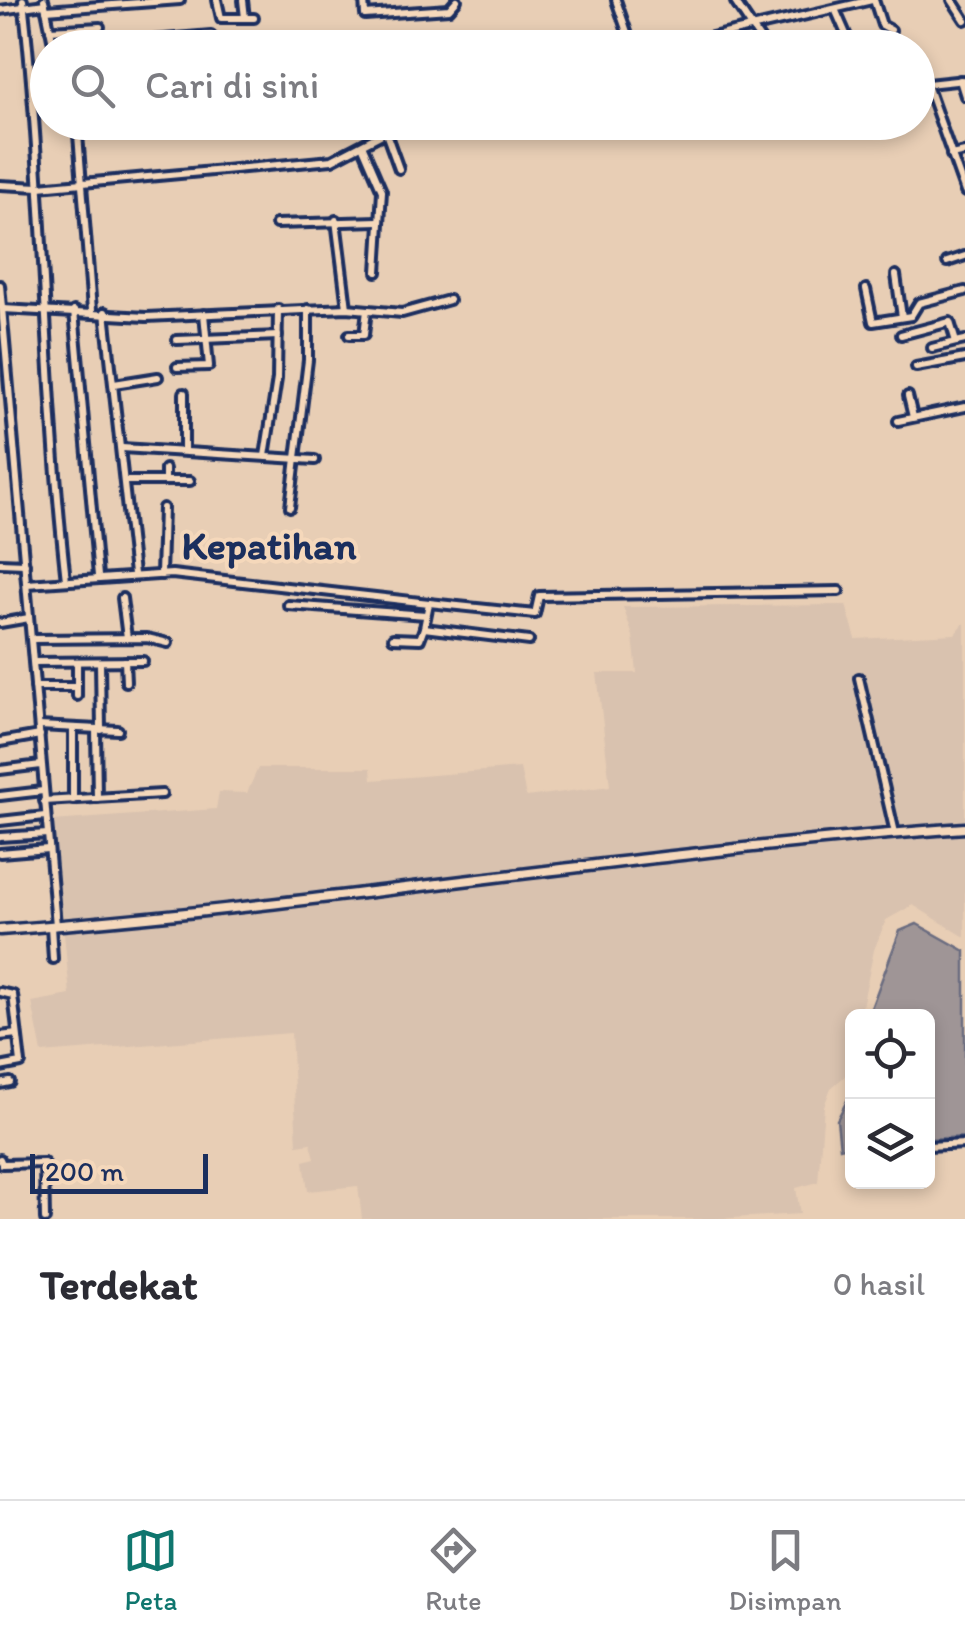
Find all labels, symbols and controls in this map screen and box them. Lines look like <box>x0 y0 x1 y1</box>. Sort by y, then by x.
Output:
search box <box>30 30 935 140</box>
icon: search <box>65 58 120 113</box>
text: Cari di sini <box>145 62 319 108</box>
district label: Kepatihan <box>181 521 357 569</box>
map controls <box>845 1009 935 1189</box>
button: locate <box>845 1009 935 1099</box>
button: layers <box>845 1099 935 1189</box>
scale bar <box>30 1149 208 1194</box>
text: 200 m <box>45 1154 124 1188</box>
text: Terdekat <box>40 1259 198 1310</box>
text: 0 hasil <box>833 1265 925 1303</box>
tab: Peta <box>123 1523 178 1617</box>
tab: Rute <box>425 1523 482 1617</box>
tab: Disimpan <box>729 1523 842 1617</box>

